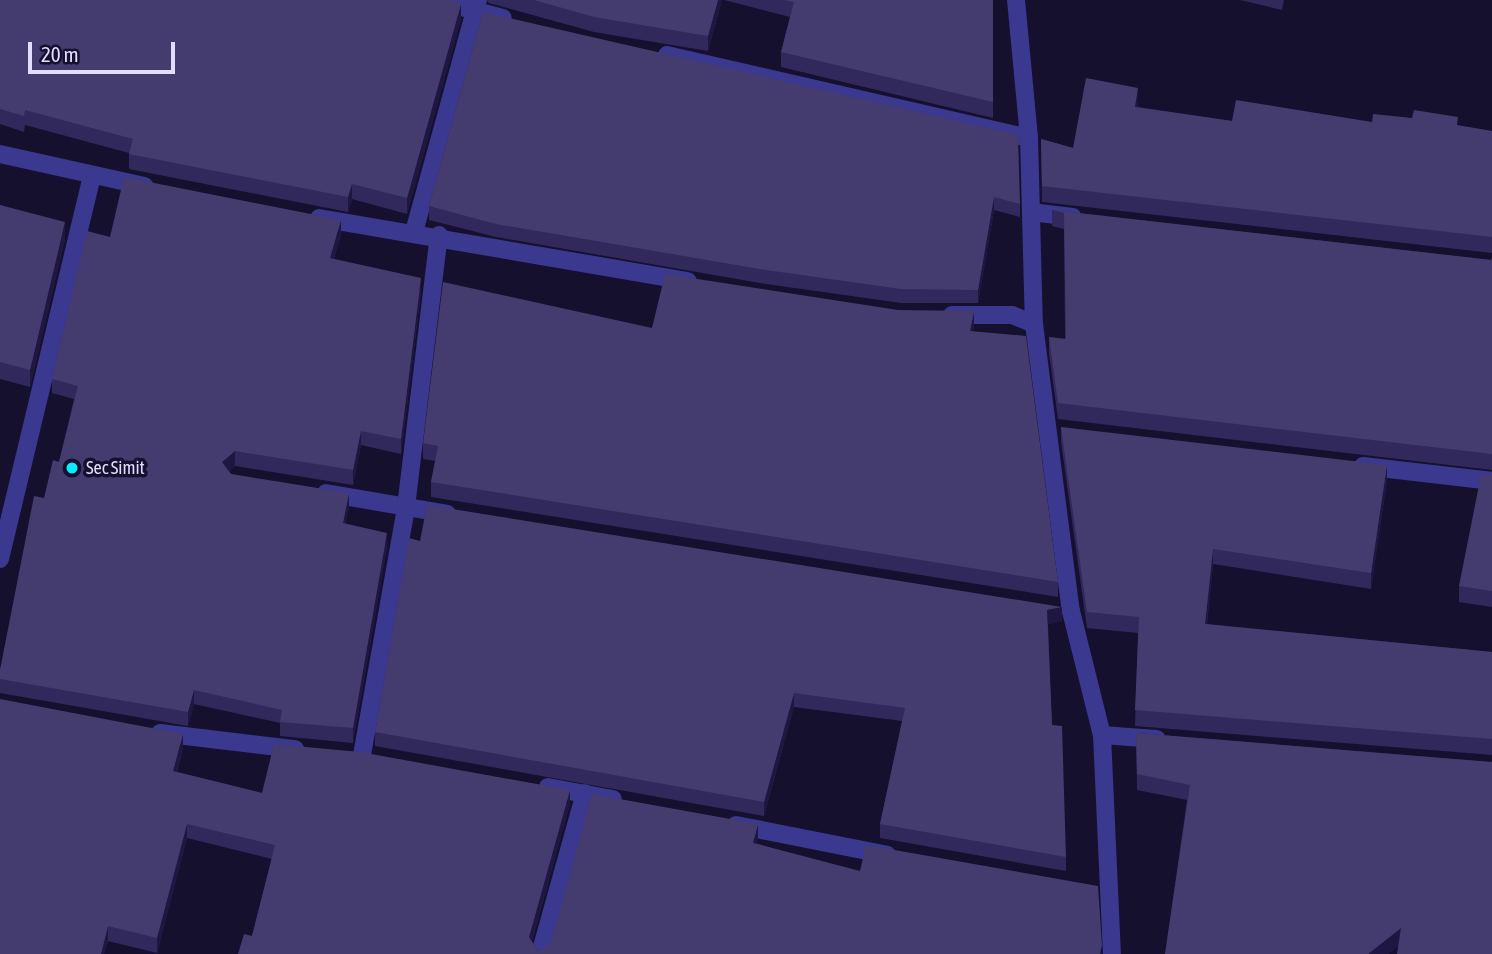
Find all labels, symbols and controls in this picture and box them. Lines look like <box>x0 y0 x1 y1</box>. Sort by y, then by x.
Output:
scale bar <box>32 28 178 72</box>
text: 20 m <box>41 42 79 66</box>
place label: Sec Simit <box>86 457 145 479</box>
marker: Sec Simit <box>64 460 80 476</box>

